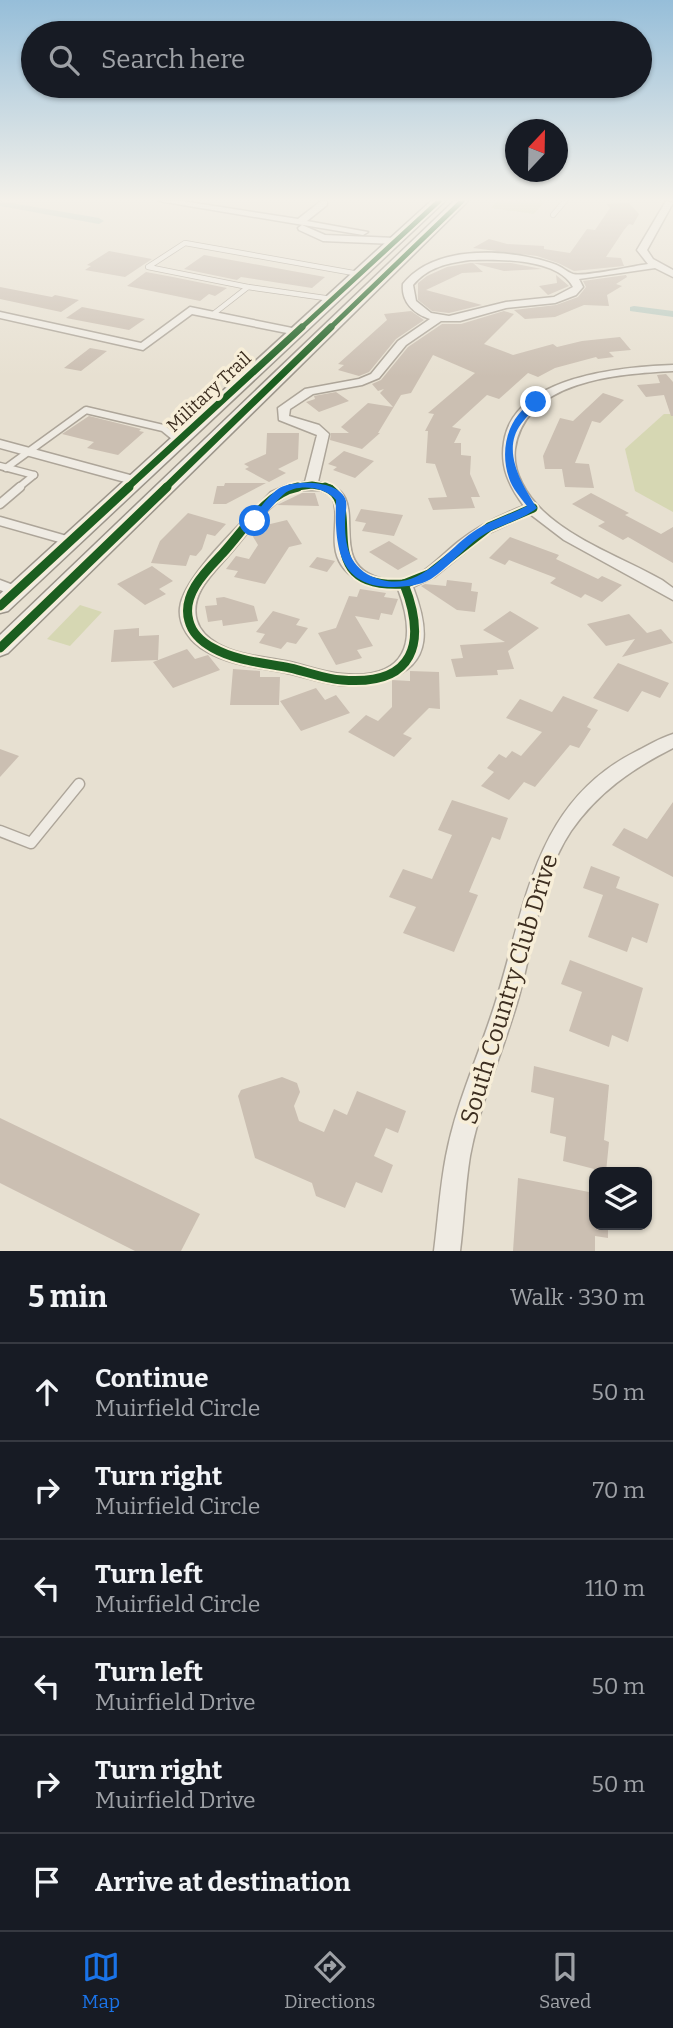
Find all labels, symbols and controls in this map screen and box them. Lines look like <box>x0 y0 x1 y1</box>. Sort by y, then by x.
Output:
search box <box>21 21 652 98</box>
icon: search <box>45 41 83 79</box>
text: Search here <box>101 44 245 75</box>
north arrow <box>505 119 568 182</box>
street label: Military Trail <box>162 347 256 437</box>
route end <box>520 386 551 417</box>
route start <box>239 505 270 536</box>
street label: South Country Club Drive <box>455 850 563 1128</box>
map controls <box>589 1167 652 1230</box>
button: layers <box>589 1167 652 1230</box>
text: 5 min <box>28 1279 107 1315</box>
text: Walk · 330 m <box>510 1283 645 1311</box>
text: Continue <box>95 1363 209 1394</box>
icon: ahead <box>28 1373 66 1411</box>
text: 50 m <box>591 1378 645 1406</box>
text: Muirfield Circle <box>95 1394 260 1422</box>
text: Turn right <box>95 1461 222 1492</box>
icon: right <box>28 1471 66 1509</box>
text: 70 m <box>593 1476 645 1504</box>
text: Muirfield Circle <box>95 1492 260 1520</box>
text: Turn left <box>95 1559 203 1590</box>
icon: left <box>28 1569 66 1607</box>
text: 110 m <box>585 1574 645 1602</box>
text: Muirfield Circle <box>95 1590 260 1618</box>
text: Turn left <box>95 1657 203 1688</box>
icon: left <box>28 1667 66 1705</box>
text: 50 m <box>591 1672 645 1700</box>
text: Muirfield Drive <box>95 1688 256 1716</box>
text: Turn right <box>95 1755 222 1786</box>
icon: right <box>28 1765 66 1803</box>
text: 50 m <box>591 1770 645 1798</box>
text: Muirfield Drive <box>95 1786 256 1814</box>
icon: arrive <box>28 1863 66 1901</box>
text: Arrive at destination <box>95 1867 350 1898</box>
tab: Map <box>82 1948 120 2013</box>
tab: Directions <box>284 1948 375 2013</box>
tab: Saved <box>539 1948 591 2013</box>

